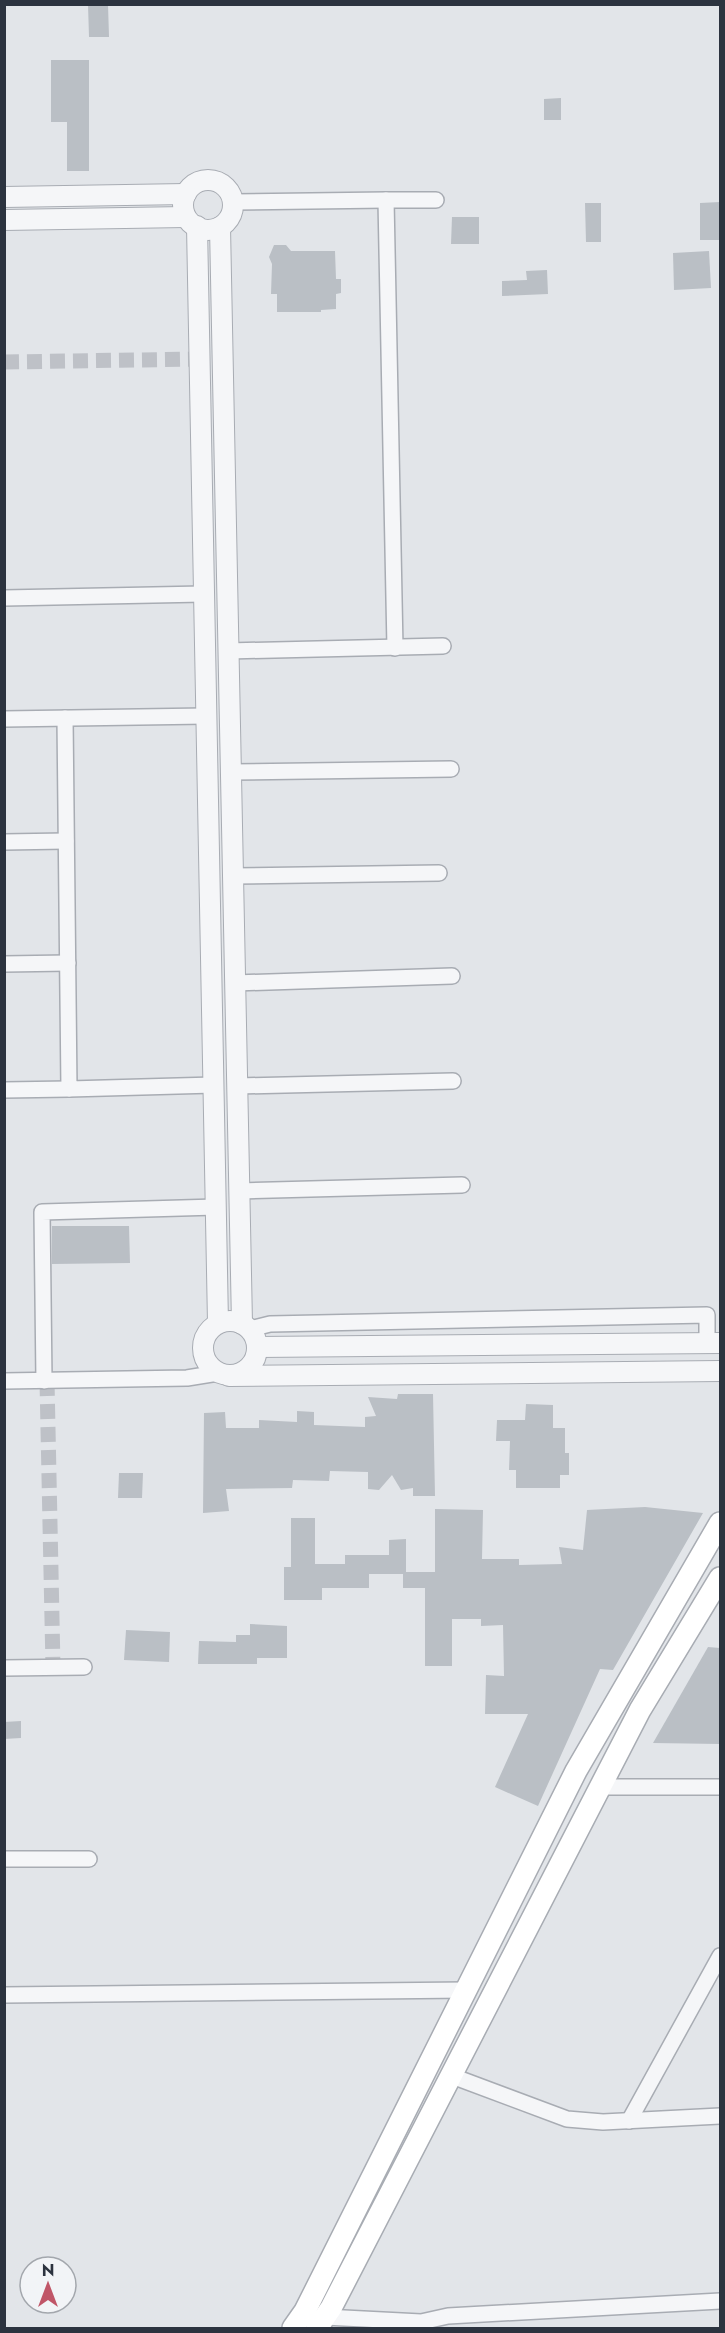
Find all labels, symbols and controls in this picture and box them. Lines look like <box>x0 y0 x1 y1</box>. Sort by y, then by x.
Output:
north arrow <box>18 2255 78 2315</box>
text: N <box>42 2259 54 2282</box>

